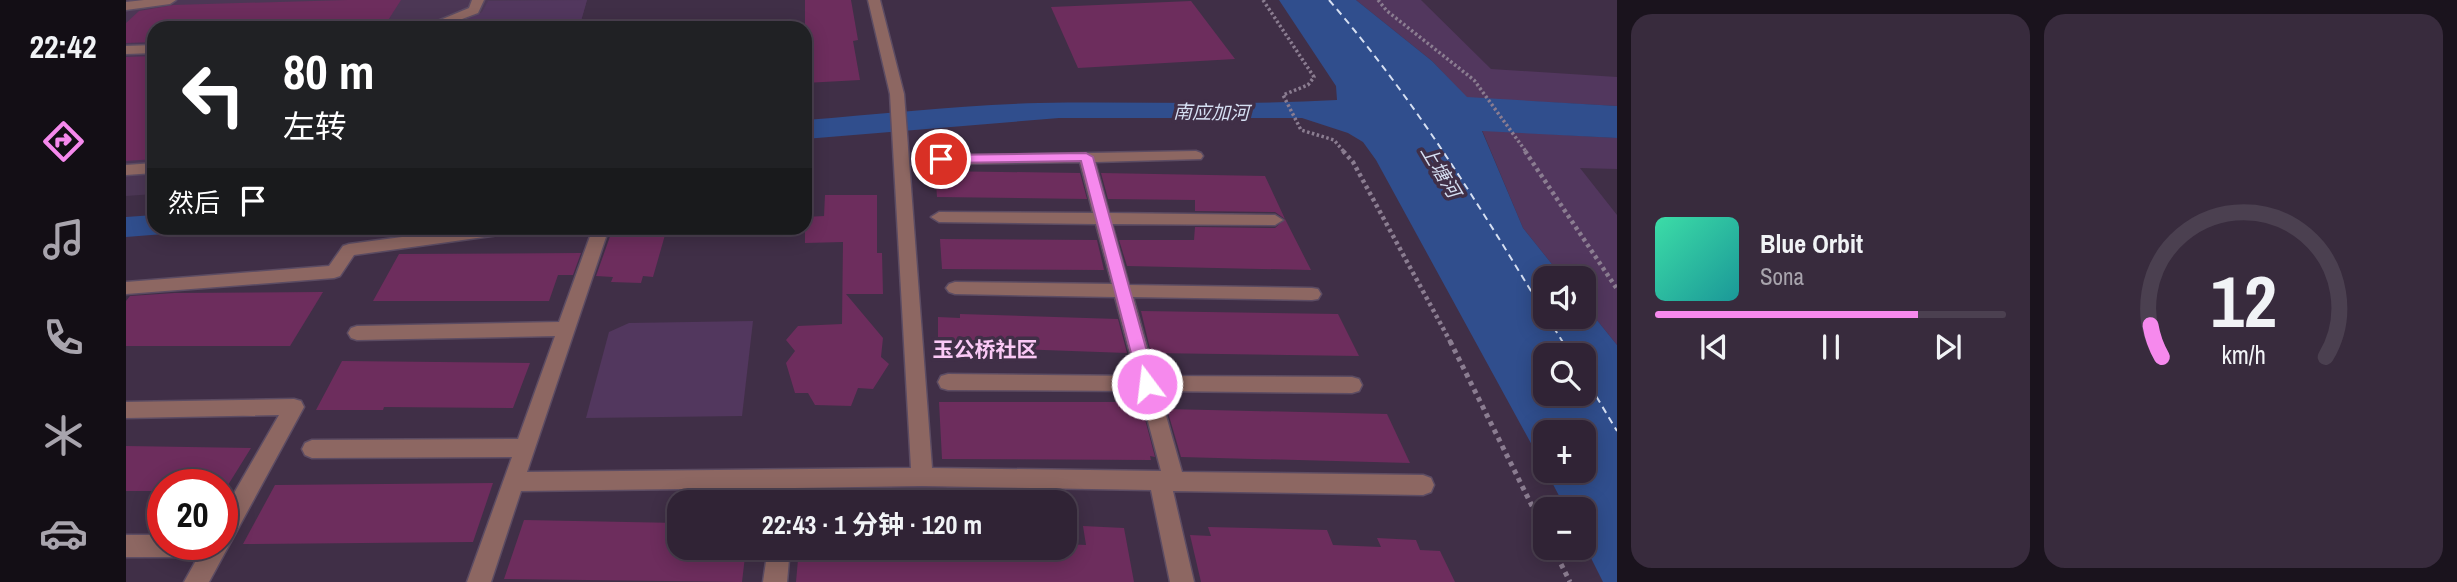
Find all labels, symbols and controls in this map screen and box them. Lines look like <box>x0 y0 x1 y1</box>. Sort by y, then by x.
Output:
text: 22:42 <box>29 25 97 68</box>
text: 80 m <box>283 38 375 104</box>
icon: left <box>168 49 259 140</box>
water label: 南应加河 <box>1173 98 1253 126</box>
text: 左转 <box>283 105 347 148</box>
icon: directions <box>39 117 88 166</box>
pin <box>911 129 971 189</box>
icon: arrive <box>922 140 960 178</box>
water label: 上塘河 <box>1415 140 1469 206</box>
icon: arrive <box>234 182 272 220</box>
text: 然后 <box>168 185 220 220</box>
icon: music <box>39 215 88 264</box>
text: Blue Orbit <box>1760 226 1863 261</box>
text: 12 <box>2210 252 2277 350</box>
text: Sona <box>1760 261 1804 292</box>
map controls <box>1533 266 1596 560</box>
button: sound <box>1533 266 1596 329</box>
icon: phone <box>39 313 88 362</box>
icon: previous <box>1695 328 1733 366</box>
icon: pause <box>1812 328 1850 366</box>
icon: next <box>1929 328 1967 366</box>
district label: 玉公桥社区 <box>933 335 1038 364</box>
text: km/h <box>2221 338 2266 372</box>
button: search <box>1533 343 1596 406</box>
position arrow <box>1110 347 1184 421</box>
icon: climate <box>39 411 88 460</box>
button: + <box>1533 420 1596 483</box>
speed limit sign: 20 <box>147 469 238 560</box>
button: − <box>1533 497 1596 560</box>
text: 22:43 · 1 分钟 · 120 m <box>762 507 982 542</box>
icon: car <box>39 509 88 558</box>

